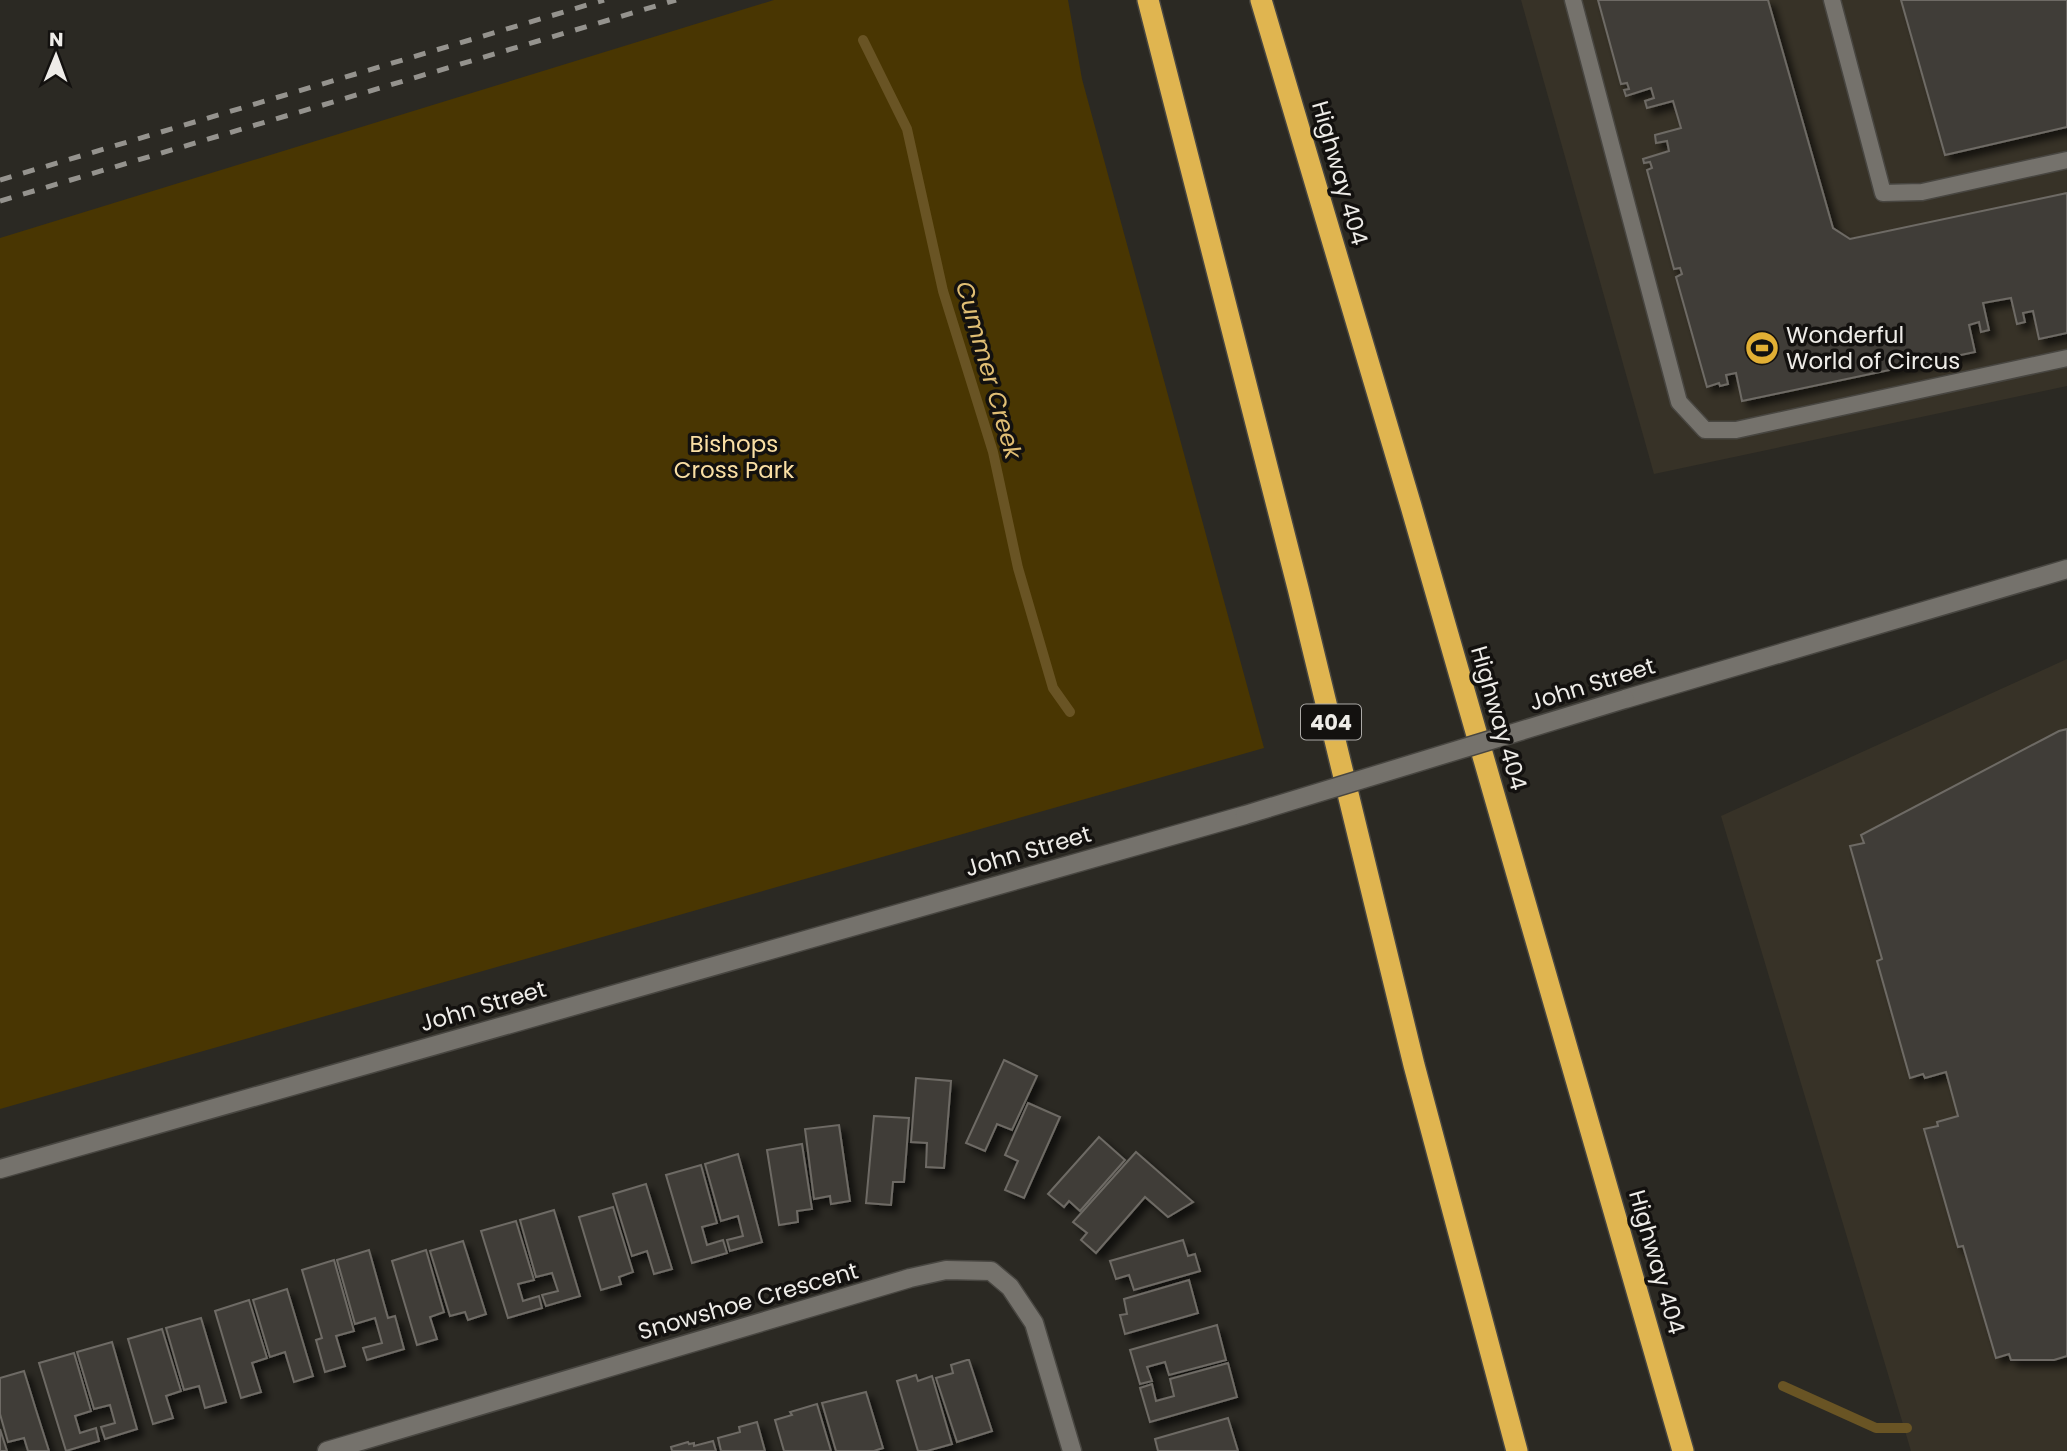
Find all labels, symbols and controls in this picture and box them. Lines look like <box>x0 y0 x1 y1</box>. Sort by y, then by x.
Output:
north arrow <box>21 21 91 91</box>
text: N <box>49 26 64 53</box>
street label: Highway 404 <box>1304 97 1376 249</box>
water label: Cummer Creek <box>948 277 1031 465</box>
place label: Wonderful World of Circus <box>1786 319 1960 377</box>
sports icon: Wonderful World of Circus <box>1743 329 1781 367</box>
park label: Bishops Cross Park <box>674 428 794 486</box>
street label: Highway 404 <box>1463 642 1535 794</box>
street label: John Street <box>1525 650 1659 718</box>
road number: 404 <box>1301 704 1361 740</box>
street label: John Street <box>961 818 1095 884</box>
street label: John Street <box>416 973 550 1039</box>
street label: Highway 404 <box>1621 1186 1693 1338</box>
street label: Snowshoe Crescent <box>634 1254 862 1348</box>

